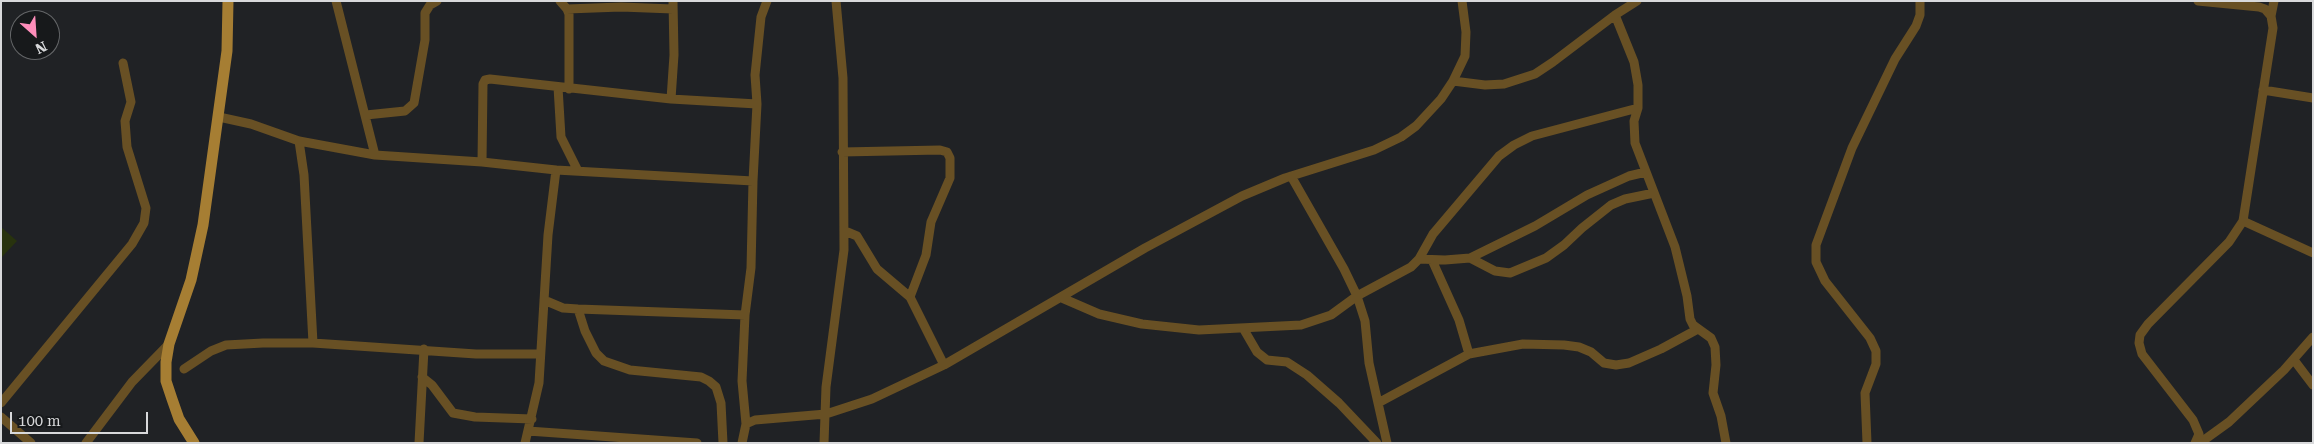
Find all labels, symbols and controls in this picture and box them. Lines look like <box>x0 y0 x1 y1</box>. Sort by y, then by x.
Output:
north arrow <box>10 10 60 60</box>
text: N <box>33 38 49 57</box>
scale bar <box>12 402 150 434</box>
text: 100 m <box>18 412 61 430</box>

